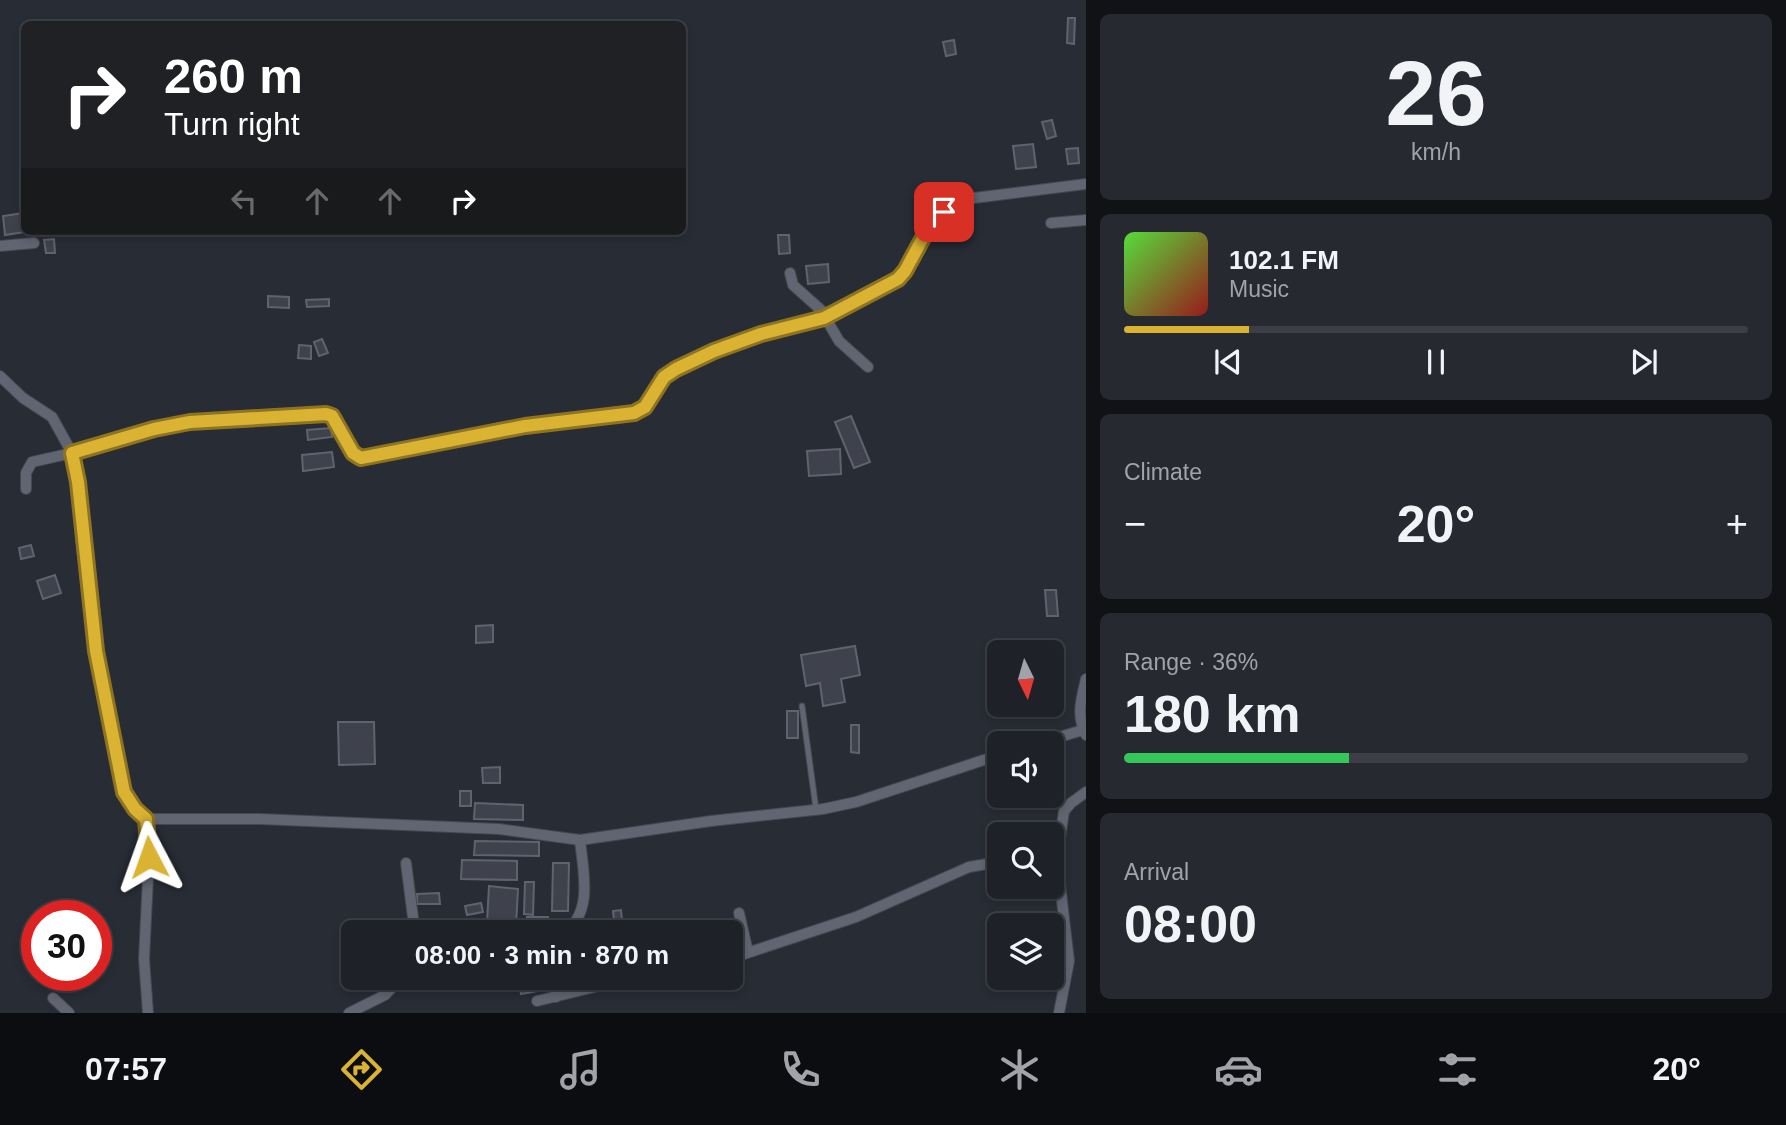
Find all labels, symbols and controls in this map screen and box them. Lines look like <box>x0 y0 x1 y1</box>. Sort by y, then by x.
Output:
text: 26 <box>1385 43 1487 144</box>
icon: right <box>49 49 140 140</box>
text: 260 m <box>164 49 303 103</box>
text: Turn right <box>164 106 300 142</box>
text: km/h <box>1411 139 1461 165</box>
icon: left <box>225 182 263 220</box>
icon: ahead <box>298 182 336 220</box>
icon: ahead <box>371 182 409 220</box>
icon: right <box>444 182 482 220</box>
pin <box>914 182 974 242</box>
icon: arrive <box>925 193 963 231</box>
text: 102.1 FM <box>1229 245 1339 275</box>
text: Music <box>1229 276 1289 302</box>
icon: previous <box>1209 343 1247 381</box>
icon: pause <box>1417 343 1455 381</box>
icon: next <box>1625 343 1663 381</box>
text: Climate <box>1124 459 1202 485</box>
text: 20° <box>1397 495 1475 553</box>
text: − <box>1124 503 1146 545</box>
text: + <box>1726 503 1748 545</box>
north arrow <box>987 640 1064 718</box>
map controls <box>987 640 1064 990</box>
text: Range · 36% <box>1124 649 1258 675</box>
text: 180 km <box>1124 685 1300 743</box>
button: sound <box>987 731 1064 808</box>
position arrow <box>112 820 186 894</box>
button: search <box>987 822 1064 899</box>
text: Arrival <box>1124 859 1189 885</box>
text: 08:00 <box>1124 895 1257 953</box>
speed limit sign: 30 <box>21 900 112 991</box>
button: layers <box>987 913 1064 990</box>
text: 08:00 · 3 min · 870 m <box>415 940 669 970</box>
icon: directions <box>337 1045 386 1094</box>
icon: music <box>556 1045 605 1094</box>
icon: phone <box>776 1045 825 1094</box>
icon: climate <box>995 1045 1044 1094</box>
icon: car <box>1214 1045 1263 1094</box>
icon: filters <box>1433 1045 1482 1094</box>
text: 07:57 <box>85 1051 167 1087</box>
text: 20° <box>1652 1051 1701 1087</box>

